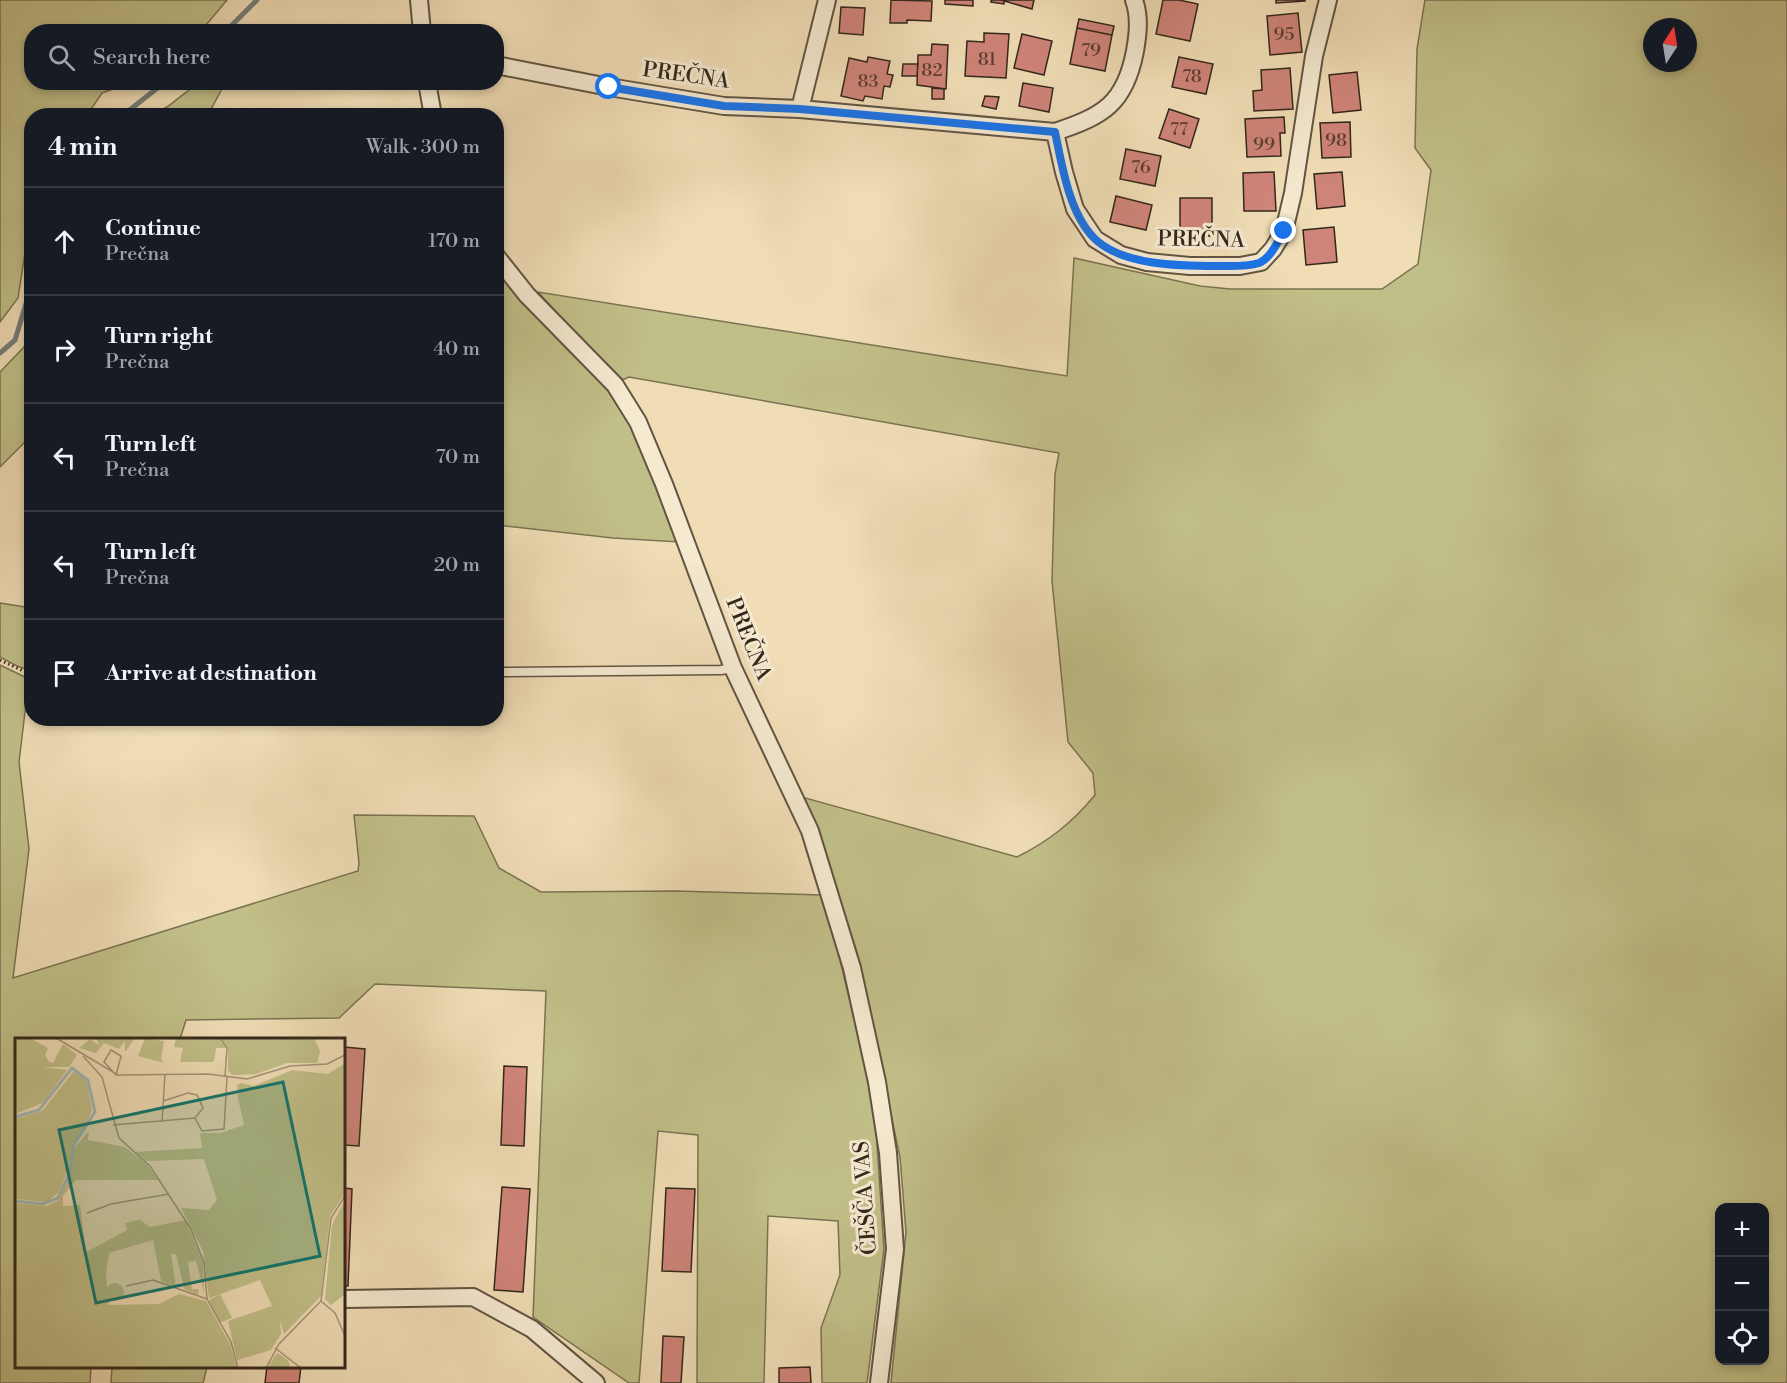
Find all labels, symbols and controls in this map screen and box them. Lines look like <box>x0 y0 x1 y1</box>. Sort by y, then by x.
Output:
north arrow <box>1643 18 1697 72</box>
house number: 95 <box>1274 23 1294 46</box>
search box <box>24 24 504 90</box>
house number: 79 <box>1081 39 1101 62</box>
icon: search <box>45 41 78 74</box>
text: Search here <box>93 44 210 71</box>
house number: 81 <box>978 48 996 71</box>
street label: PREČNA <box>641 54 732 95</box>
house number: 82 <box>921 59 943 82</box>
house number: 78 <box>1182 65 1202 88</box>
house number: 83 <box>858 70 879 93</box>
route start <box>595 73 621 99</box>
house number: 77 <box>1170 118 1188 141</box>
house number: 98 <box>1325 129 1347 152</box>
text: 4 min <box>48 131 118 163</box>
house number: 99 <box>1253 133 1275 156</box>
text: Walk · 300 m <box>366 135 480 160</box>
house number: 76 <box>1131 156 1151 179</box>
text: Continue <box>105 215 201 242</box>
route end <box>1270 217 1296 243</box>
street label: PREČNA <box>1157 223 1246 254</box>
icon: ahead <box>48 225 81 258</box>
text: 170 m <box>428 229 480 254</box>
text: Prečna <box>105 242 169 267</box>
text: Turn right <box>105 323 213 350</box>
icon: right <box>48 333 81 366</box>
text: 40 m <box>433 337 480 362</box>
text: Prečna <box>105 350 169 375</box>
text: Turn left <box>105 431 196 458</box>
icon: left <box>48 441 81 474</box>
text: 70 m <box>436 445 480 470</box>
text: Prečna <box>105 458 169 483</box>
text: Turn left <box>105 539 196 566</box>
icon: left <box>48 549 81 582</box>
text: 20 m <box>434 553 480 578</box>
text: Prečna <box>105 566 169 591</box>
street label: PREČNA <box>720 592 779 685</box>
icon: arrive <box>48 657 81 690</box>
text: Arrive at destination <box>105 660 317 687</box>
inset map <box>15 1038 345 1368</box>
street label: ČEŠČA VAS <box>846 1140 883 1256</box>
map controls <box>1715 1203 1769 1365</box>
button: + <box>1715 1203 1769 1257</box>
button: − <box>1715 1257 1769 1311</box>
button: locate <box>1715 1311 1769 1365</box>

